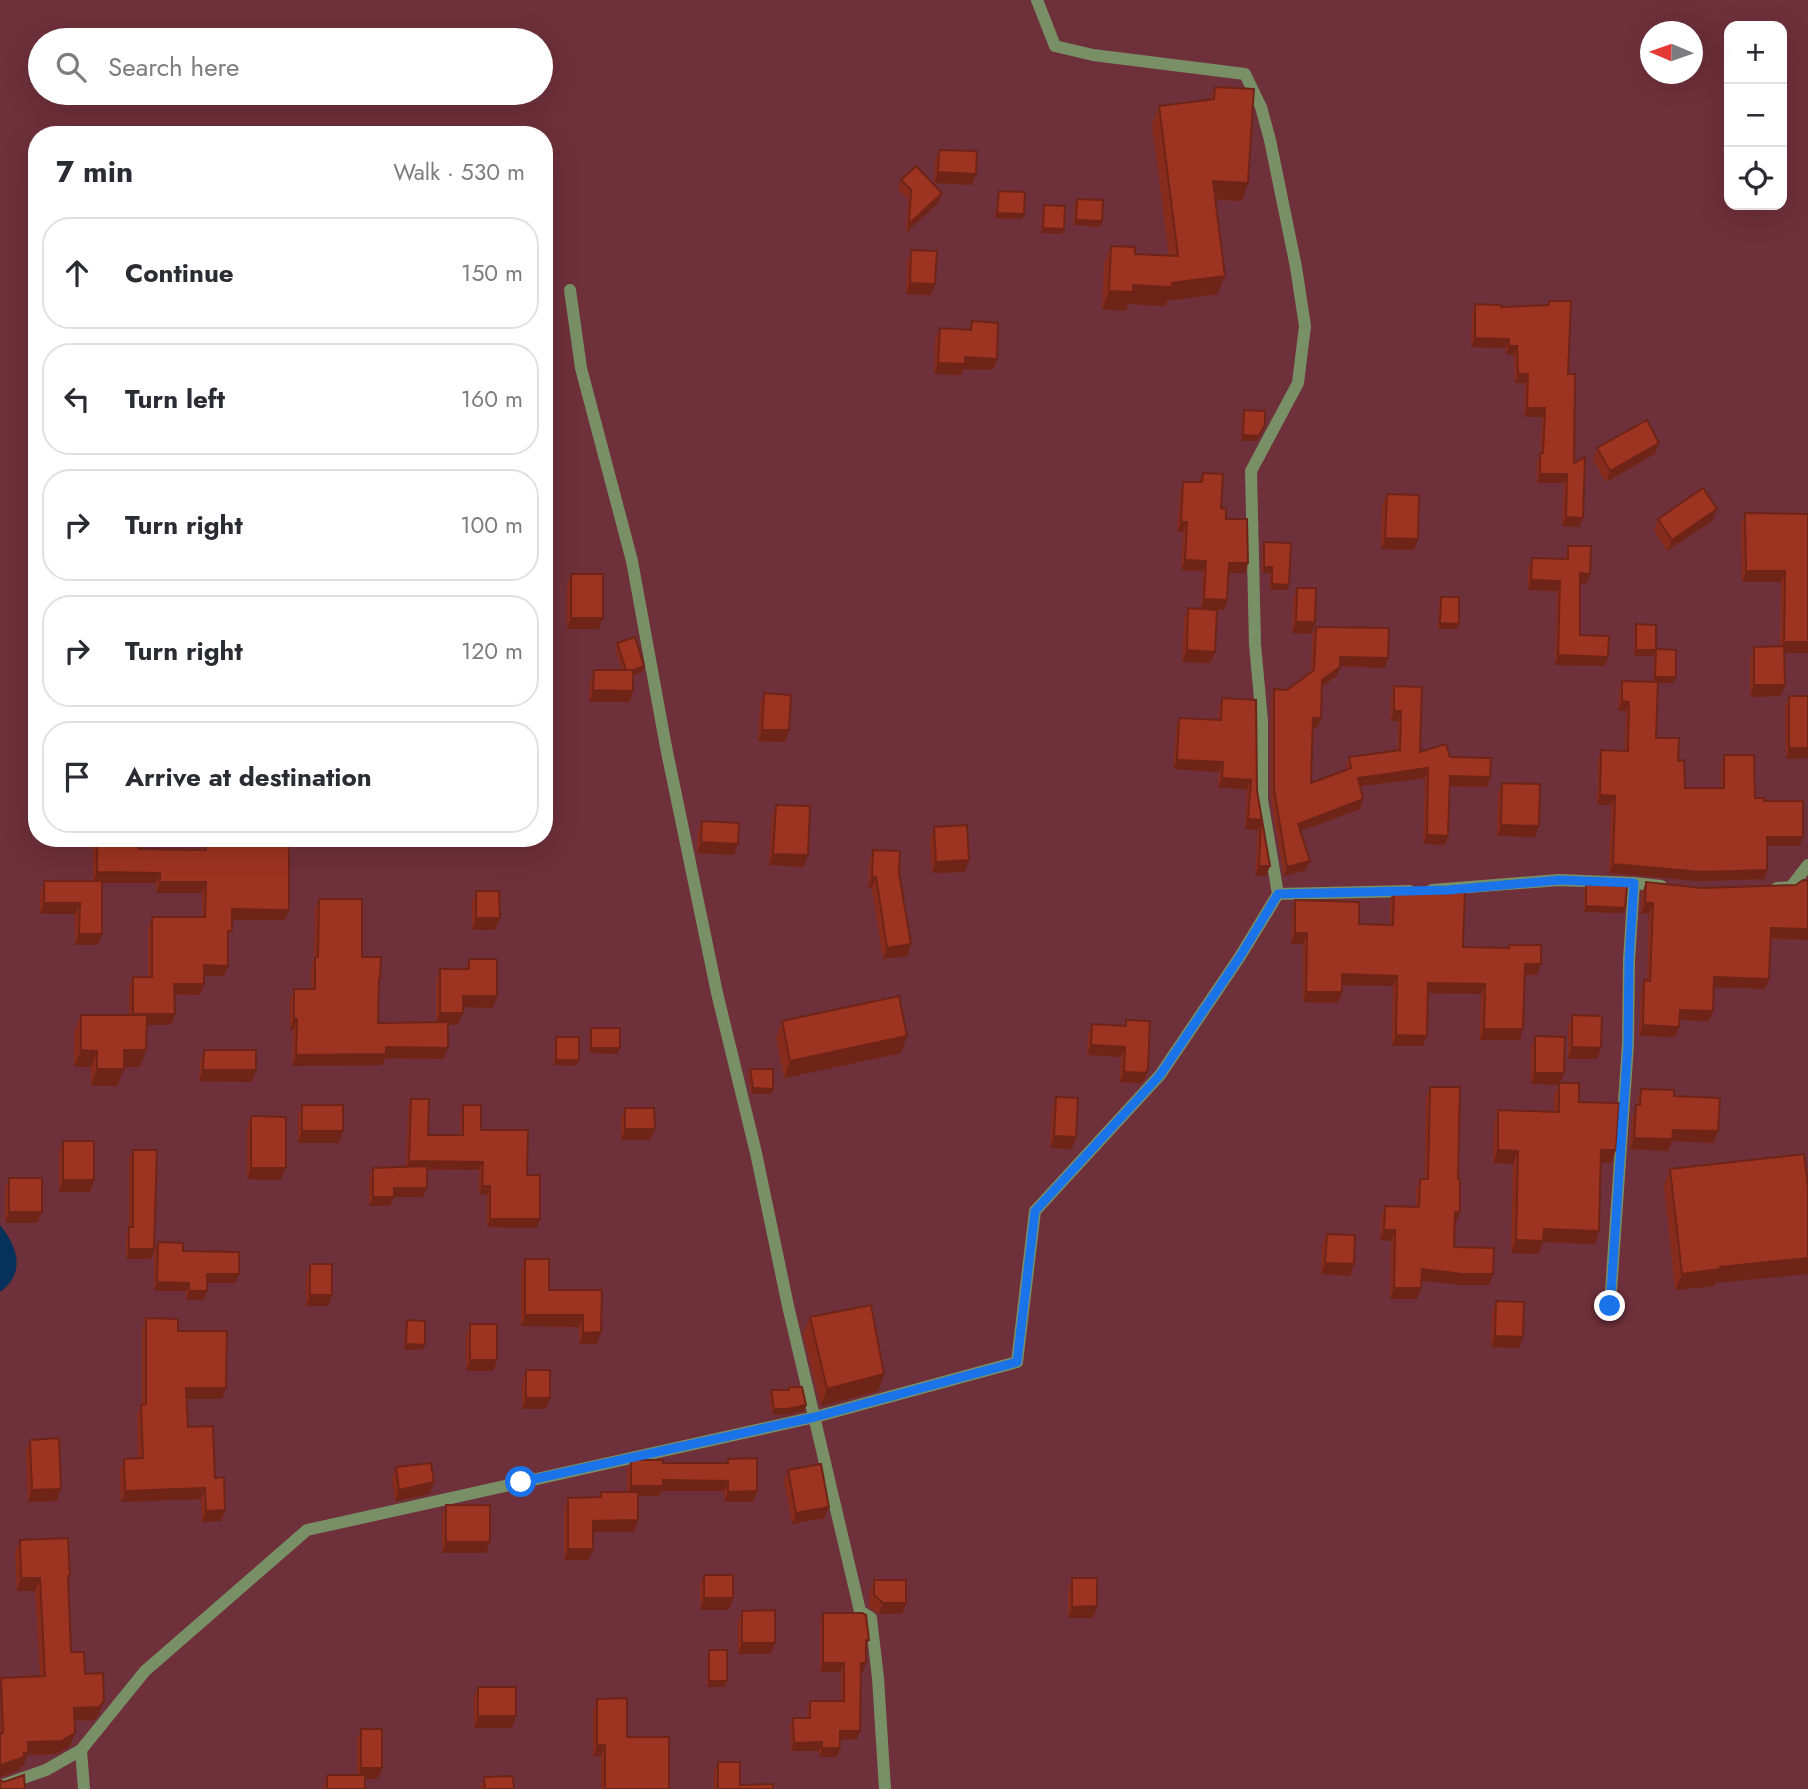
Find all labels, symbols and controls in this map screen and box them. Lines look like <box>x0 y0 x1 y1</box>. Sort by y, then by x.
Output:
north arrow <box>1640 21 1703 84</box>
map controls <box>1724 21 1787 210</box>
button: + <box>1724 21 1787 84</box>
search box <box>28 28 553 105</box>
icon: search <box>52 48 90 86</box>
text: Search here <box>108 48 240 86</box>
button: − <box>1724 84 1787 147</box>
button: locate <box>1724 147 1787 210</box>
text: 7 min <box>56 150 133 193</box>
text: Walk · 530 m <box>393 155 525 189</box>
icon: ahead <box>58 254 96 292</box>
text: Continue <box>125 254 234 292</box>
text: 150 m <box>461 256 523 290</box>
icon: left <box>58 380 96 418</box>
text: Turn left <box>125 380 225 418</box>
text: 160 m <box>461 382 523 416</box>
icon: right <box>58 506 96 544</box>
text: Turn right <box>125 506 243 544</box>
text: 100 m <box>460 508 523 542</box>
icon: right <box>58 632 96 670</box>
text: Turn right <box>125 632 243 670</box>
text: 120 m <box>461 634 523 668</box>
icon: arrive <box>58 758 96 796</box>
text: Arrive at destination <box>125 758 372 796</box>
route end <box>1594 1290 1625 1321</box>
route start <box>505 1466 536 1497</box>

